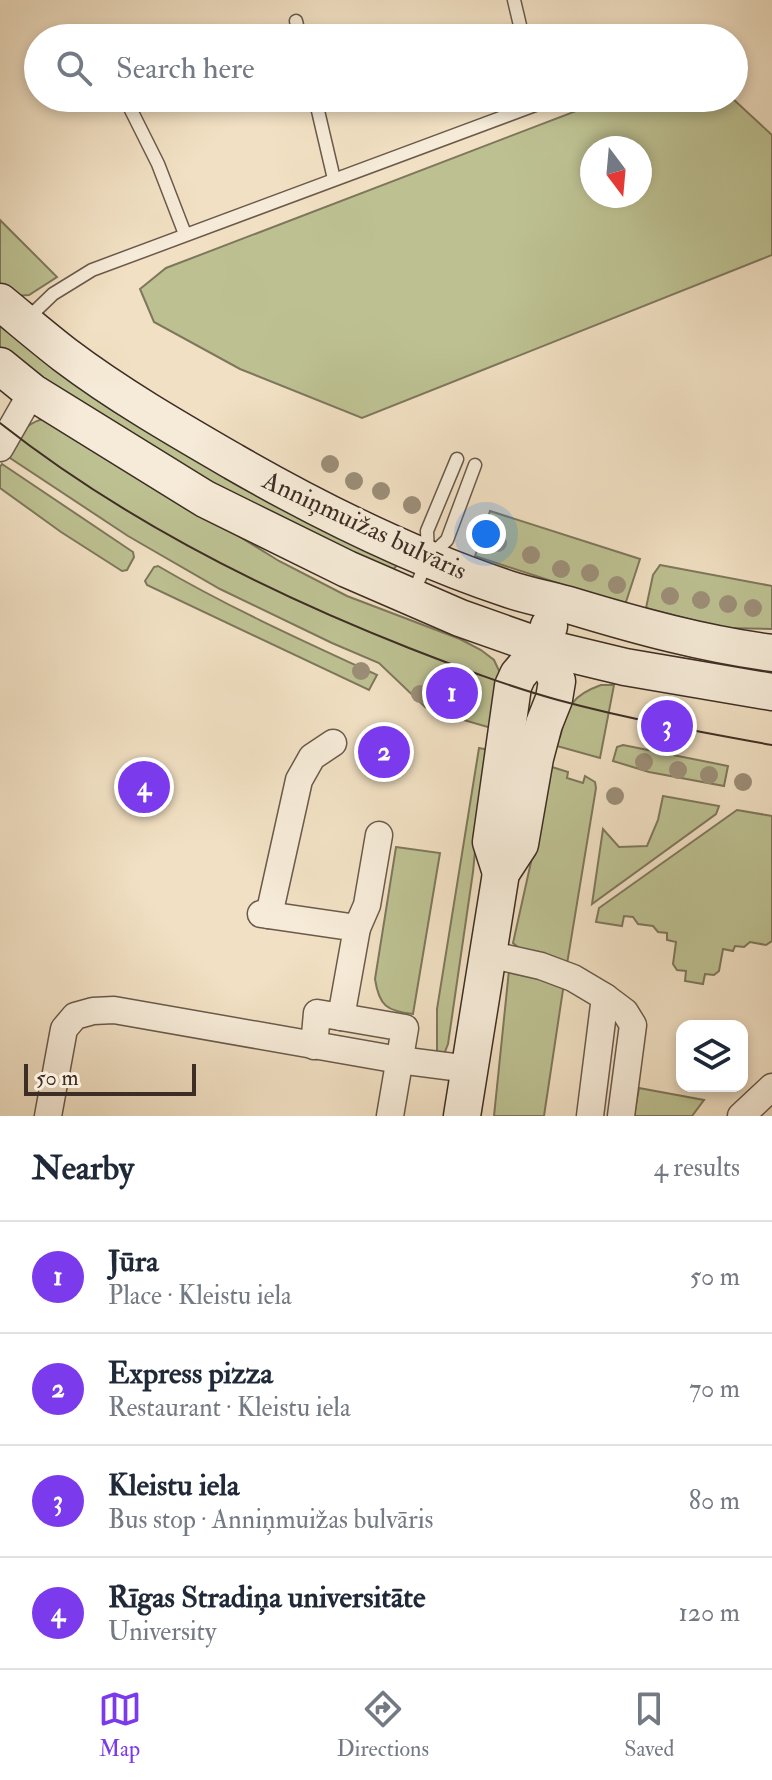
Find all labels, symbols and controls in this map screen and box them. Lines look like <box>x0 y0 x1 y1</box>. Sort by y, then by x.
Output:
search box <box>24 24 748 112</box>
icon: search <box>52 46 96 90</box>
text: Search here <box>116 50 255 87</box>
north arrow <box>580 136 652 208</box>
street label: Anniņmuižas bulvāris <box>256 464 472 587</box>
your location <box>466 514 506 554</box>
pin: 1 <box>426 663 478 723</box>
pin: 3 <box>641 696 693 756</box>
pin: 2 <box>358 722 410 782</box>
pin: 4 <box>118 757 170 817</box>
map controls <box>676 1020 748 1092</box>
button: layers <box>676 1020 748 1092</box>
scale bar <box>24 1060 196 1096</box>
text: 50 m <box>36 1064 78 1092</box>
text: Nearby <box>32 1147 134 1190</box>
text: 4 results <box>654 1152 740 1184</box>
text: Jūra <box>108 1243 159 1280</box>
text: 1 <box>53 1261 63 1293</box>
text: 50 m <box>690 1261 740 1293</box>
text: Place · Kleistu iela <box>108 1280 292 1312</box>
text: Express pizza <box>108 1355 273 1392</box>
text: 2 <box>51 1373 65 1405</box>
text: 70 m <box>689 1373 740 1405</box>
text: Restaurant · Kleistu iela <box>108 1392 351 1424</box>
text: Kleistu iela <box>108 1467 239 1504</box>
text: 3 <box>53 1485 63 1517</box>
text: 80 m <box>689 1485 740 1517</box>
text: Bus stop · Anniņmuižas bulvāris <box>108 1504 433 1536</box>
text: Rīgas Stradiņa universitāte <box>108 1579 426 1616</box>
text: 4 <box>51 1597 65 1629</box>
text: 120 m <box>679 1597 740 1629</box>
text: University <box>108 1616 216 1648</box>
tab: Map <box>98 1687 142 1763</box>
tab: Directions <box>337 1687 429 1763</box>
tab: Saved <box>624 1687 674 1763</box>

